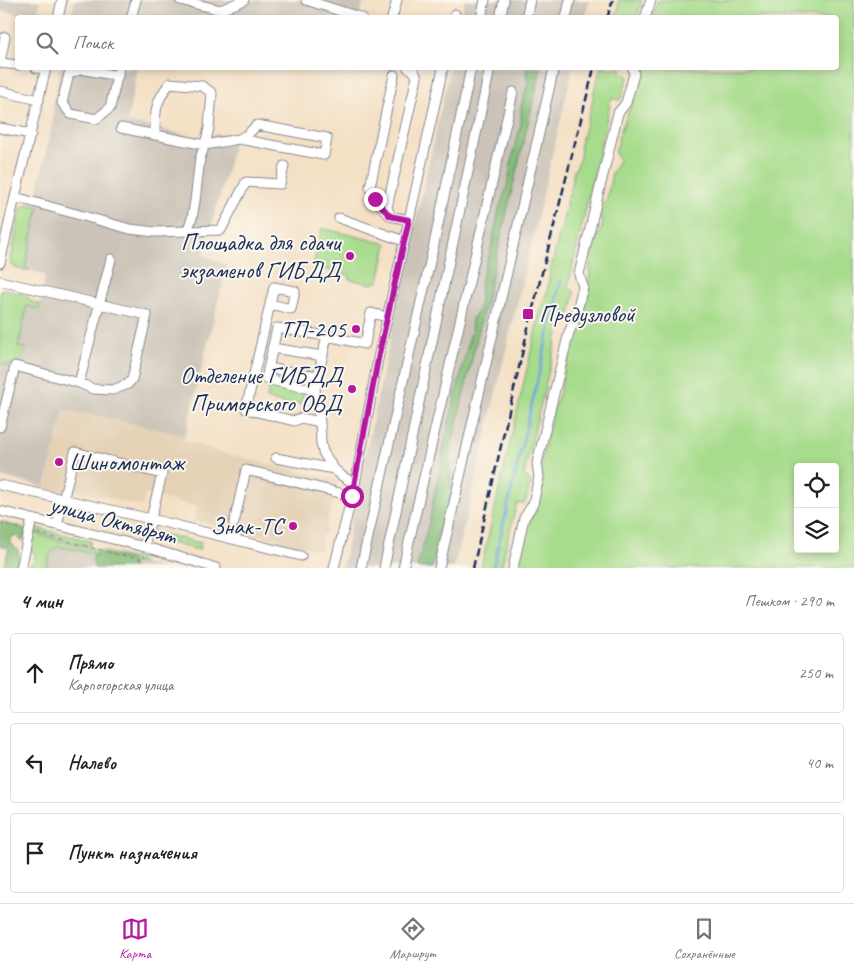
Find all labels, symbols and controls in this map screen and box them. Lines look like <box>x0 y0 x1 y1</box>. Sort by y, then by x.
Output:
search box <box>15 15 839 70</box>
icon: search <box>33 29 61 57</box>
text: Поиск <box>73 31 113 55</box>
route end <box>364 188 387 211</box>
place label: Площадка для сдачи экзаменов ГИБДД <box>180 227 343 285</box>
marker: Площадка для сдачи экзаменов ГИБДД <box>344 250 356 262</box>
place label: Предузловой <box>539 299 637 329</box>
marker: Предузловой <box>521 307 535 321</box>
place label: ТП-205 <box>280 314 347 344</box>
marker: ТП-205 <box>350 323 362 335</box>
place label: Отделение ГИБДД Приморского ОВД <box>180 360 345 418</box>
marker: Отделение ГИБДД Приморского ОВД <box>346 383 358 395</box>
place label: Шиномонтаж <box>69 447 186 477</box>
marker: Шиномонтаж <box>53 456 65 468</box>
map controls <box>794 463 839 553</box>
button: locate <box>794 463 839 508</box>
route start <box>341 485 364 508</box>
street label: улица Октябрят <box>45 488 181 552</box>
button: layers <box>794 508 839 553</box>
place label: Знак-ТС <box>210 511 286 541</box>
marker: Знак-ТС <box>287 520 299 532</box>
text: 4 мин <box>20 588 63 614</box>
text: Пешком · 290 m <box>745 591 834 611</box>
text: Прямо <box>68 651 113 675</box>
icon: ahead <box>21 659 49 687</box>
text: 250 m <box>799 663 833 683</box>
text: Карпогорская улица <box>68 675 173 695</box>
icon: left <box>21 749 49 777</box>
text: Налево <box>68 751 116 775</box>
text: 40 m <box>806 753 833 773</box>
icon: arrive <box>21 839 49 867</box>
text: Пункт назначения <box>68 841 197 865</box>
tab: Карта <box>119 915 151 962</box>
tab: Маршрут <box>390 915 436 962</box>
tab: Сохранённые <box>674 915 735 962</box>

